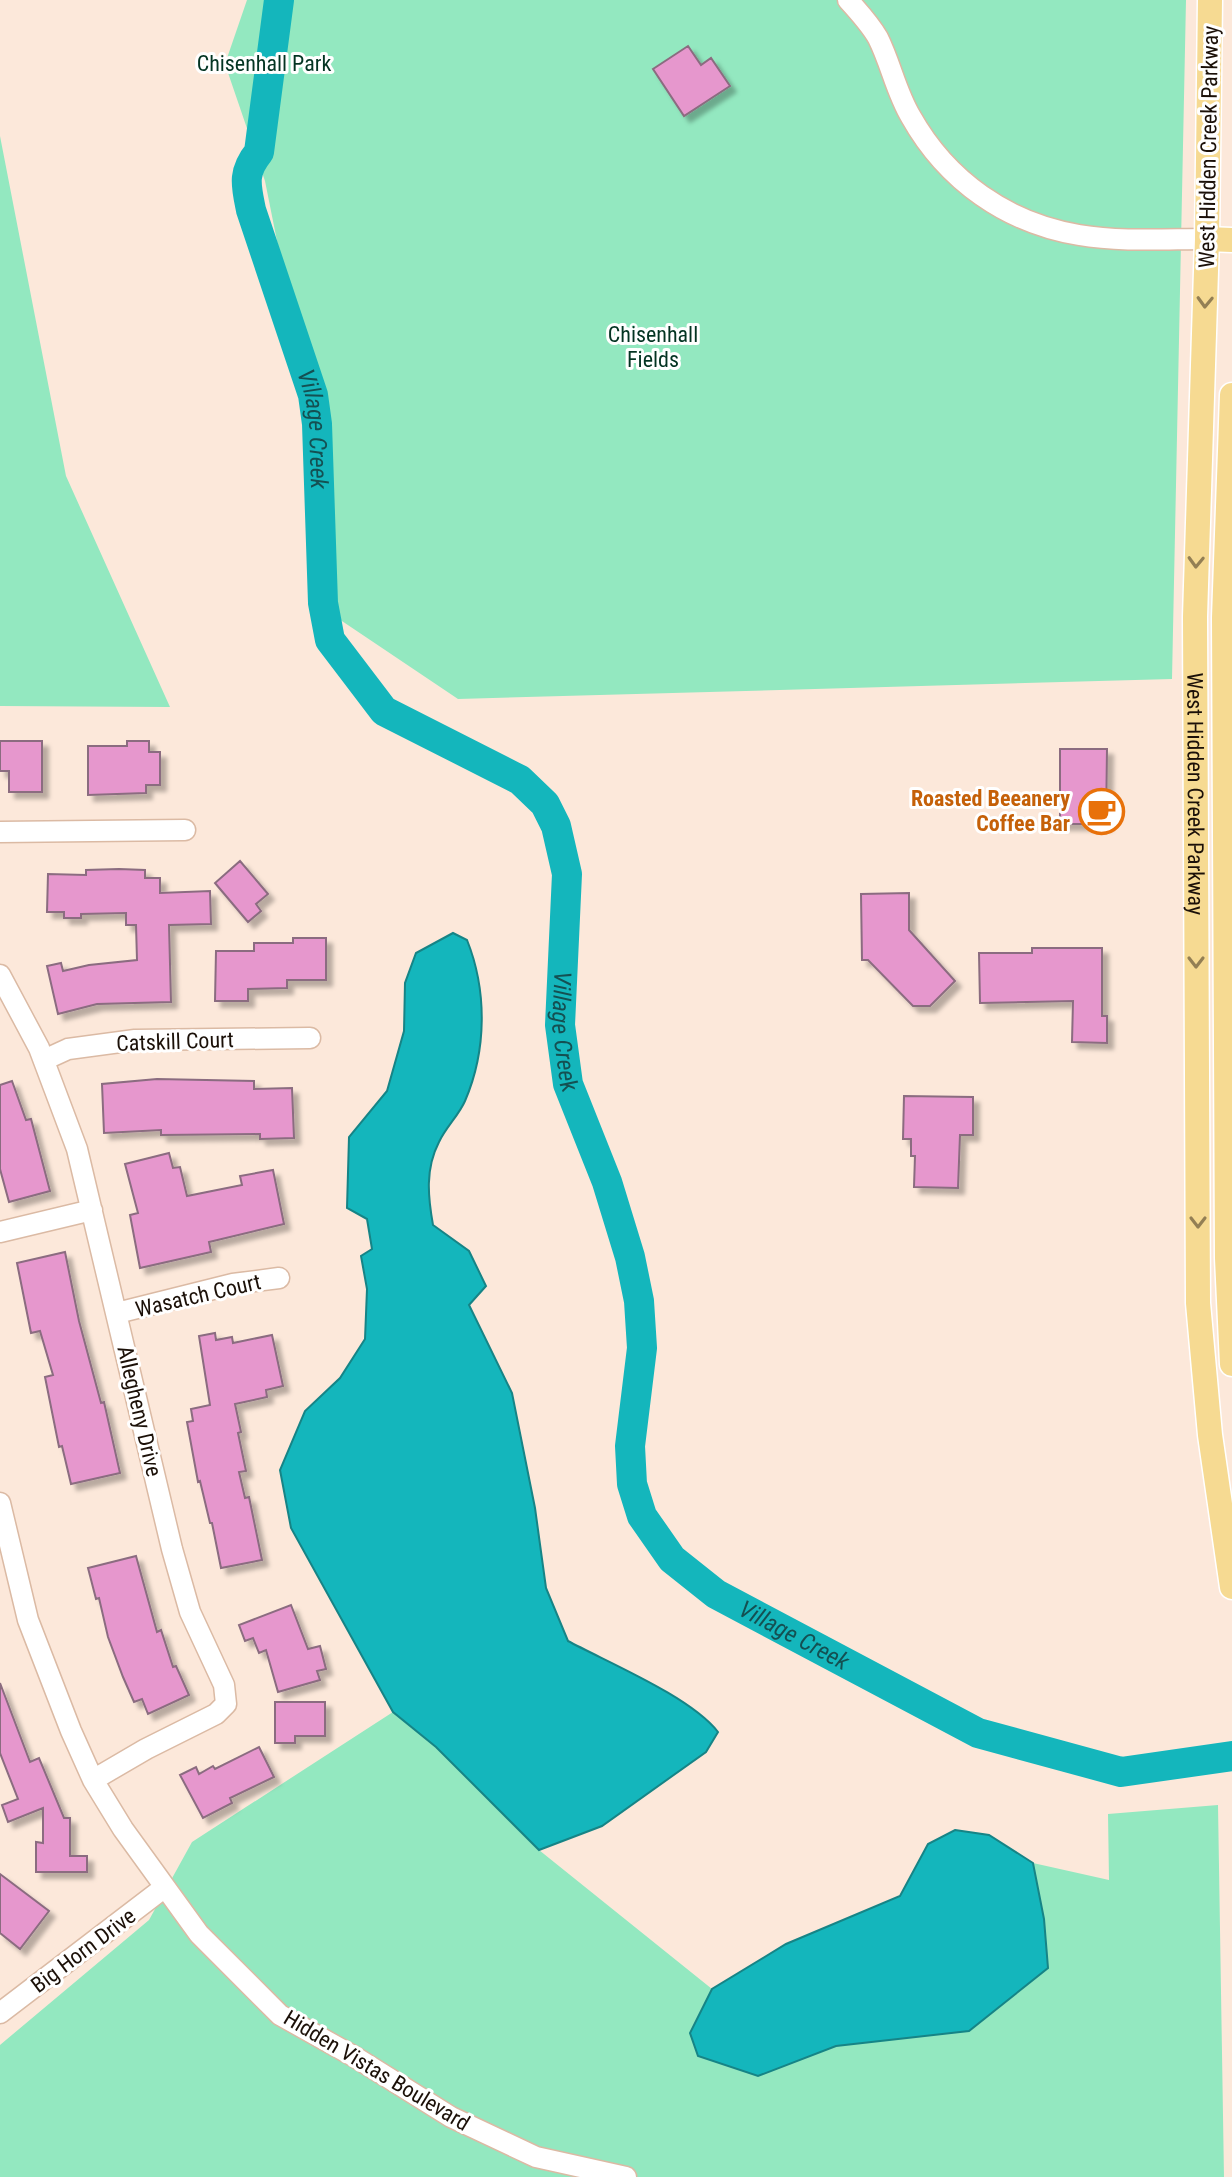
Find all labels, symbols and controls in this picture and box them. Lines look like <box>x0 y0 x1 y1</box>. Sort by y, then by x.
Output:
street label: West Hidden Creek Parkway <box>1194 26 1223 268</box>
park label: Chisenhall Park <box>197 51 331 76</box>
one-way arrow <box>1197 296 1214 309</box>
park label: Chisenhall Fields <box>608 322 698 372</box>
water label: Village Creek <box>291 366 333 490</box>
one-way arrow <box>1188 556 1205 569</box>
street label: West Hidden Creek Parkway <box>1182 672 1208 915</box>
place label: Roasted Beeanery Coffee Bar <box>911 786 1070 836</box>
cafe icon: Roasted Beeanery Coffee Bar <box>1077 787 1125 835</box>
one-way arrow <box>1187 956 1205 969</box>
water label: Village Creek <box>546 971 584 1097</box>
street label: Catskill Court <box>116 1027 234 1056</box>
one-way arrow <box>1189 1216 1207 1229</box>
street label: Wasatch Court <box>133 1269 263 1322</box>
street label: Allegheny Drive <box>112 1343 167 1479</box>
water label: Village Creek <box>734 1595 854 1676</box>
street label: Big Horn Drive <box>26 1903 140 1998</box>
street label: Hidden Vistas Boulevard <box>279 2005 474 2136</box>

